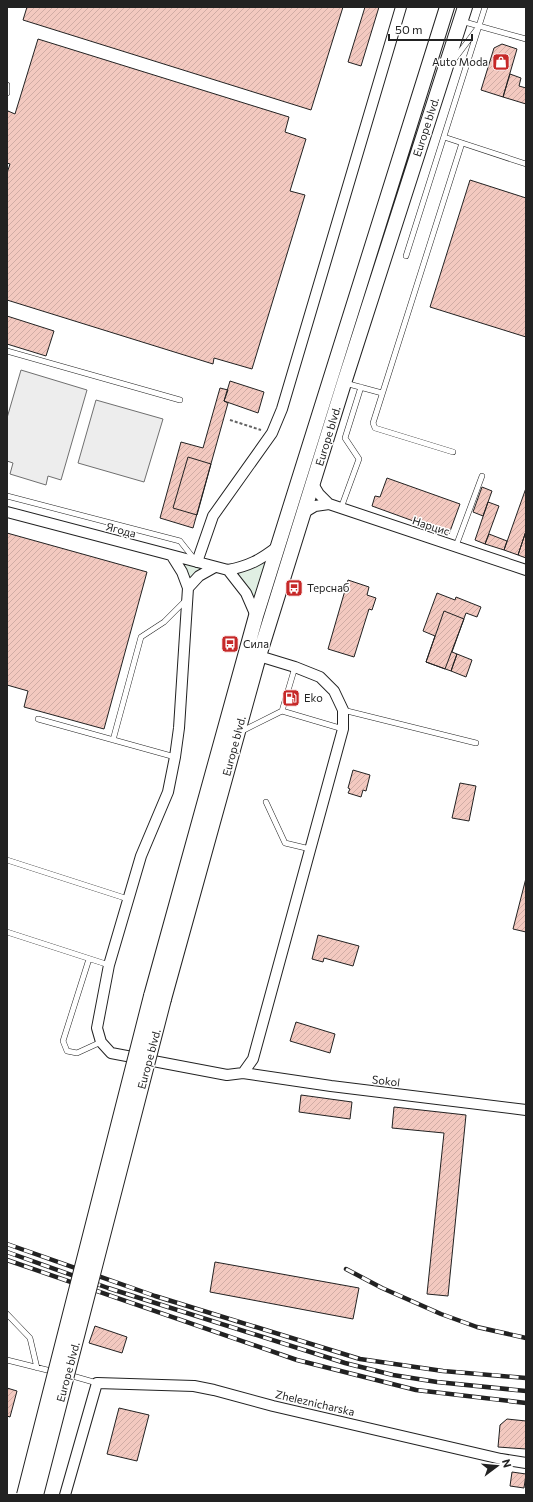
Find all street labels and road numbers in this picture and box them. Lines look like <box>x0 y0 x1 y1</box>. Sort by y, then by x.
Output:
street label: Europe blvd. <box>410 95 441 158</box>
street label: Europe blvd. <box>312 404 343 467</box>
street label: Нарцис <box>411 513 451 538</box>
street label: Ягода <box>105 519 138 540</box>
street label: Europe blvd. <box>219 714 248 777</box>
street label: Europe blvd. <box>134 1027 163 1090</box>
street label: Sokol <box>371 1072 401 1089</box>
street label: Europe blvd. <box>53 1340 82 1403</box>
street label: Zheleznicharska <box>274 1387 356 1418</box>

